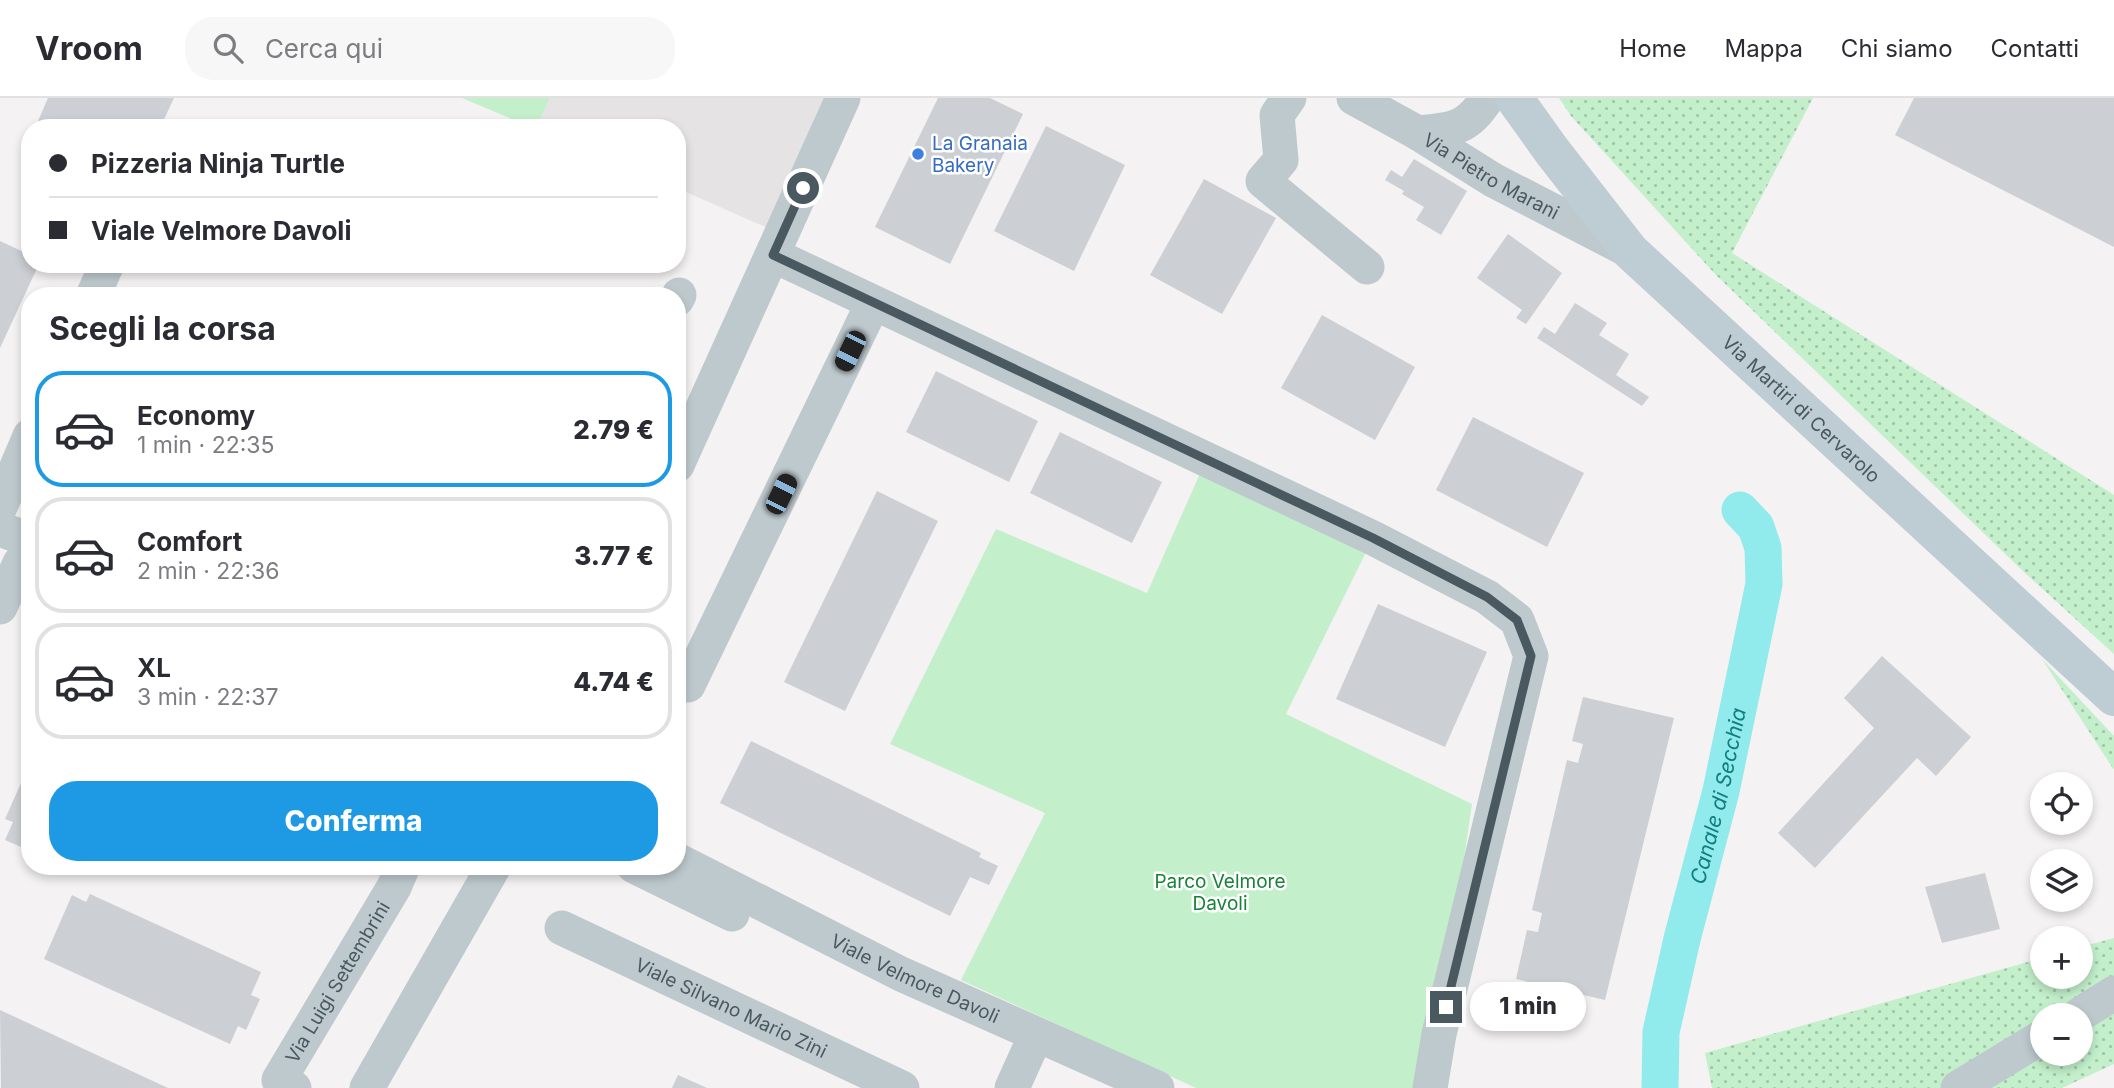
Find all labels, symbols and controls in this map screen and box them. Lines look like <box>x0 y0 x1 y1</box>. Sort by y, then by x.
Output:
search box <box>185 17 675 80</box>
text: Vroom <box>35 28 143 68</box>
icon: search <box>209 29 247 67</box>
text: Cerca qui <box>265 33 383 64</box>
text: Home <box>1619 34 1687 63</box>
text: Mappa <box>1725 34 1803 63</box>
text: Chi siamo <box>1841 34 1953 63</box>
text: Contatti <box>1991 34 2079 63</box>
street label: Via Pietro Marani <box>1419 128 1563 224</box>
place label: La Granaia Bakery <box>932 132 1028 177</box>
marker: La Granaia Bakery <box>910 146 926 162</box>
text: Pizzeria Ninja Turtle <box>91 148 345 179</box>
route start <box>787 172 819 204</box>
text: Viale Velmore Davoli <box>91 215 351 246</box>
text: Scegli la corsa <box>49 309 276 348</box>
car <box>832 328 869 374</box>
street label: Via Martiri di Cervarolo <box>1717 330 1885 487</box>
icon: car <box>53 398 116 461</box>
text: Economy <box>137 400 255 431</box>
text: 2.79 € <box>573 414 654 445</box>
text: 1 min · 22:35 <box>137 431 275 459</box>
car <box>763 471 800 517</box>
icon: car <box>53 524 116 587</box>
text: Comfort <box>137 526 242 557</box>
text: 3.77 € <box>574 540 654 571</box>
text: 2 min · 22:36 <box>137 557 280 585</box>
icon: car <box>53 650 116 713</box>
text: XL <box>137 652 171 683</box>
text: 4.74 € <box>573 666 654 697</box>
text: 3 min · 22:37 <box>137 683 278 711</box>
water label: Canale di Secchia <box>1685 705 1751 887</box>
map controls <box>2030 772 2093 1066</box>
button: locate <box>2030 772 2093 835</box>
button: Conferma <box>49 781 658 861</box>
button: layers <box>2030 849 2093 912</box>
park label: Parco Velmore Davoli <box>1154 870 1286 915</box>
street label: Via Luigi Settembrini <box>280 897 394 1067</box>
button: + <box>2030 926 2093 989</box>
street label: Viale Velmore Davoli <box>827 929 1003 1028</box>
street label: Viale Silvano Mario Zini <box>632 953 831 1063</box>
callout: 1 min <box>1470 982 1586 1032</box>
route end <box>1430 991 1462 1023</box>
text: 1 min <box>1499 992 1557 1020</box>
button: − <box>2030 1003 2093 1066</box>

